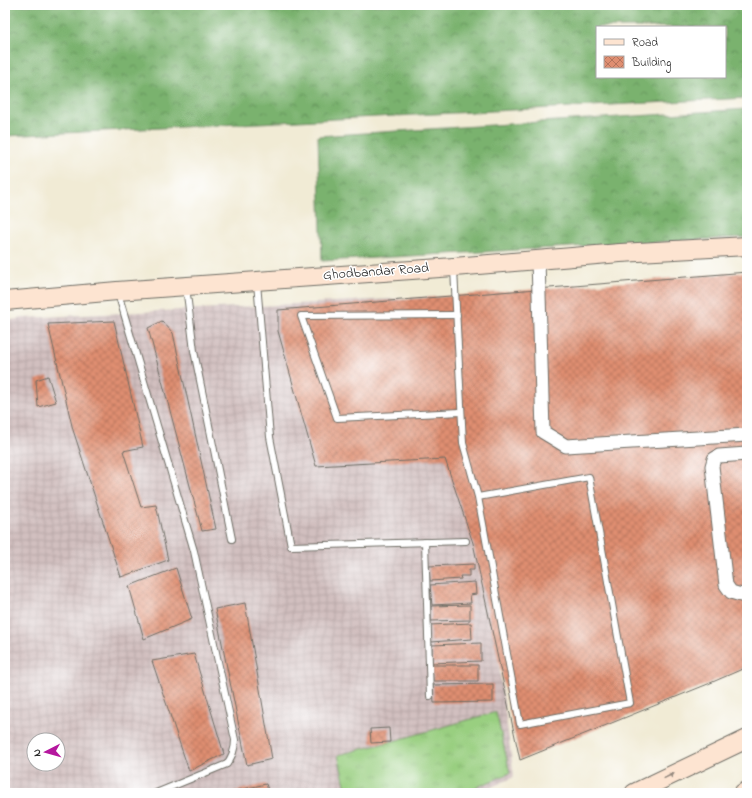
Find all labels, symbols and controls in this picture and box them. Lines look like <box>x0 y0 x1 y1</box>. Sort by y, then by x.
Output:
legend <box>596 26 726 78</box>
text: Road <box>632 34 658 52</box>
text: Building <box>631 54 671 73</box>
street label: Ghodbandar Road <box>322 258 430 286</box>
north arrow <box>26 732 66 772</box>
text: N <box>29 748 45 757</box>
one-way arrow <box>663 773 675 779</box>

